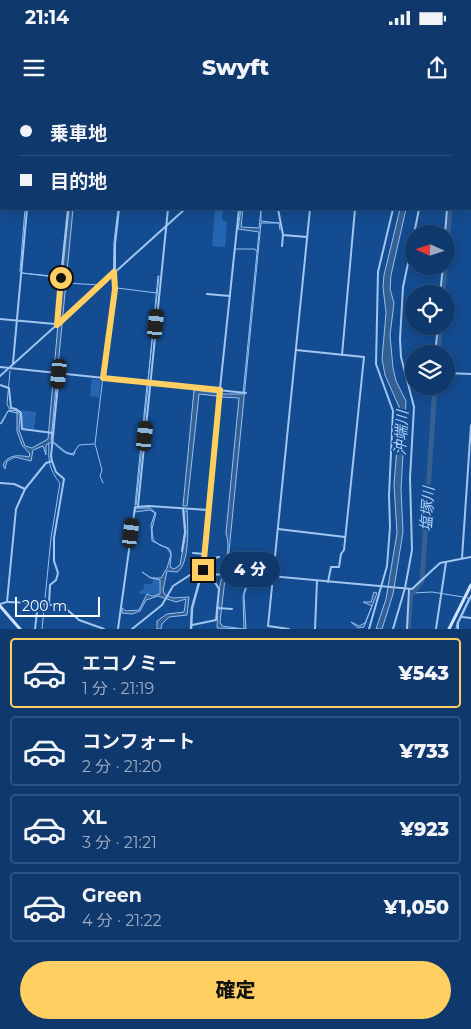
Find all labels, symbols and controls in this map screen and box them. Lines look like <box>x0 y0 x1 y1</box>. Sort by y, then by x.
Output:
text: 21:14 <box>25 6 69 29</box>
icon: menu <box>20 54 48 82</box>
text: Swyft <box>202 54 269 81</box>
icon: share <box>423 54 451 82</box>
text: 乗車地 <box>50 122 107 145</box>
text: 目的地 <box>50 170 107 193</box>
north arrow <box>405 225 455 275</box>
map controls <box>405 225 455 395</box>
route start <box>50 267 72 289</box>
button: locate <box>405 285 455 335</box>
car <box>146 308 165 340</box>
button: layers <box>405 345 455 395</box>
car <box>50 358 67 390</box>
water label: 沖端川 <box>390 408 412 456</box>
car <box>135 420 154 452</box>
water label: 塩塚川 <box>416 484 438 532</box>
car <box>121 517 140 549</box>
callout: 4 分 <box>220 552 280 588</box>
route end <box>192 559 214 581</box>
text: 4 分 <box>234 560 266 579</box>
scale bar <box>15 594 100 617</box>
text: 200 m <box>22 597 67 615</box>
icon: car <box>22 651 67 696</box>
text: エコノミー <box>82 652 177 675</box>
text: ¥543 <box>398 662 449 685</box>
text: 1 分 · 21:19 <box>82 679 154 698</box>
icon: car <box>22 729 67 774</box>
text: コンフォート <box>82 730 195 753</box>
text: ¥733 <box>400 740 449 763</box>
text: 2 分 · 21:20 <box>82 757 162 776</box>
text: XL <box>82 806 107 829</box>
icon: car <box>22 807 67 852</box>
text: ¥923 <box>400 818 449 841</box>
text: 3 分 · 21:21 <box>82 833 157 852</box>
text: Green <box>82 884 142 907</box>
icon: car <box>22 885 67 930</box>
text: ¥1,050 <box>384 896 449 919</box>
text: 4 分 · 21:22 <box>82 911 162 930</box>
button: 確定 <box>20 961 451 1019</box>

